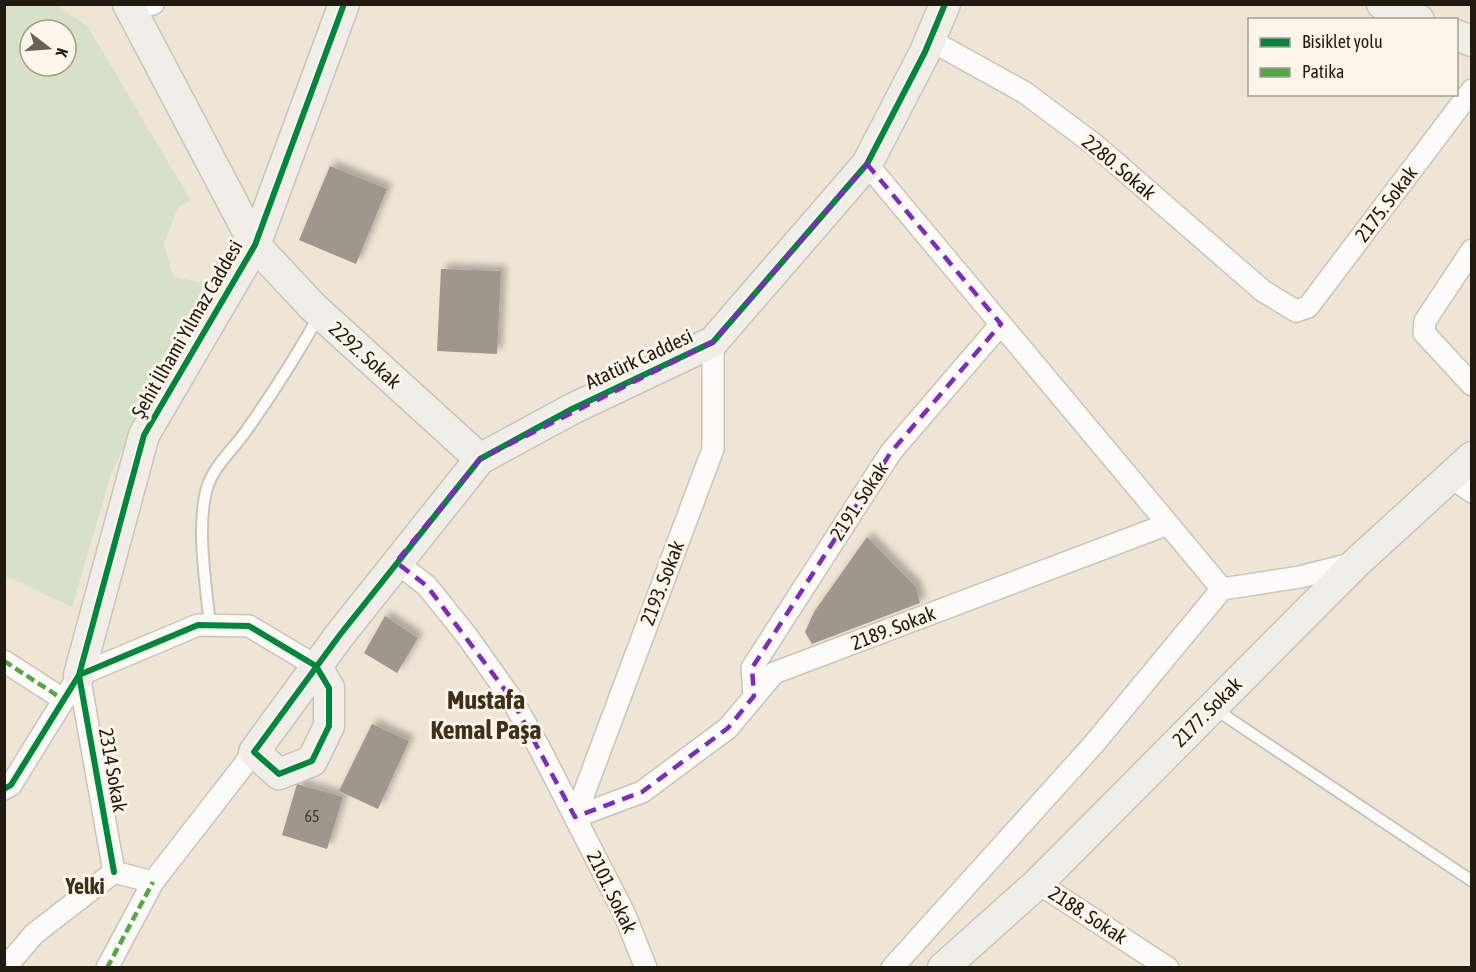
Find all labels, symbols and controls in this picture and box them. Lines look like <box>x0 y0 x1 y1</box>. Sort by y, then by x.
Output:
north arrow <box>18 18 78 78</box>
legend <box>1248 18 1458 96</box>
text: Bisiklet yolu <box>1302 31 1383 52</box>
text: K <box>53 46 72 59</box>
text: Patika <box>1302 61 1344 82</box>
street label: 2280. Sokak <box>1078 129 1161 204</box>
street label: 2175. Sokak <box>1350 161 1422 246</box>
street label: Şehit İlhami Yılmaz Caddesi <box>126 236 247 422</box>
street label: 2292. Sokak <box>325 316 406 393</box>
street label: Atatürk Caddesi <box>581 324 696 393</box>
street label: 2191. Sokak <box>825 457 892 544</box>
street label: 2193. Sokak <box>635 537 688 628</box>
street label: 2189. Sokak <box>847 601 938 654</box>
street label: 2177. Sokak <box>1167 672 1246 751</box>
district label: Mustafa Kemal Paşa <box>431 685 541 745</box>
street label: 2314 Sokak <box>95 726 132 814</box>
house number: 65 <box>304 807 320 825</box>
street label: 2101. Sokak <box>583 847 642 937</box>
district label: Yelki <box>65 873 104 899</box>
street label: 2188. Sokak <box>1045 881 1132 948</box>

